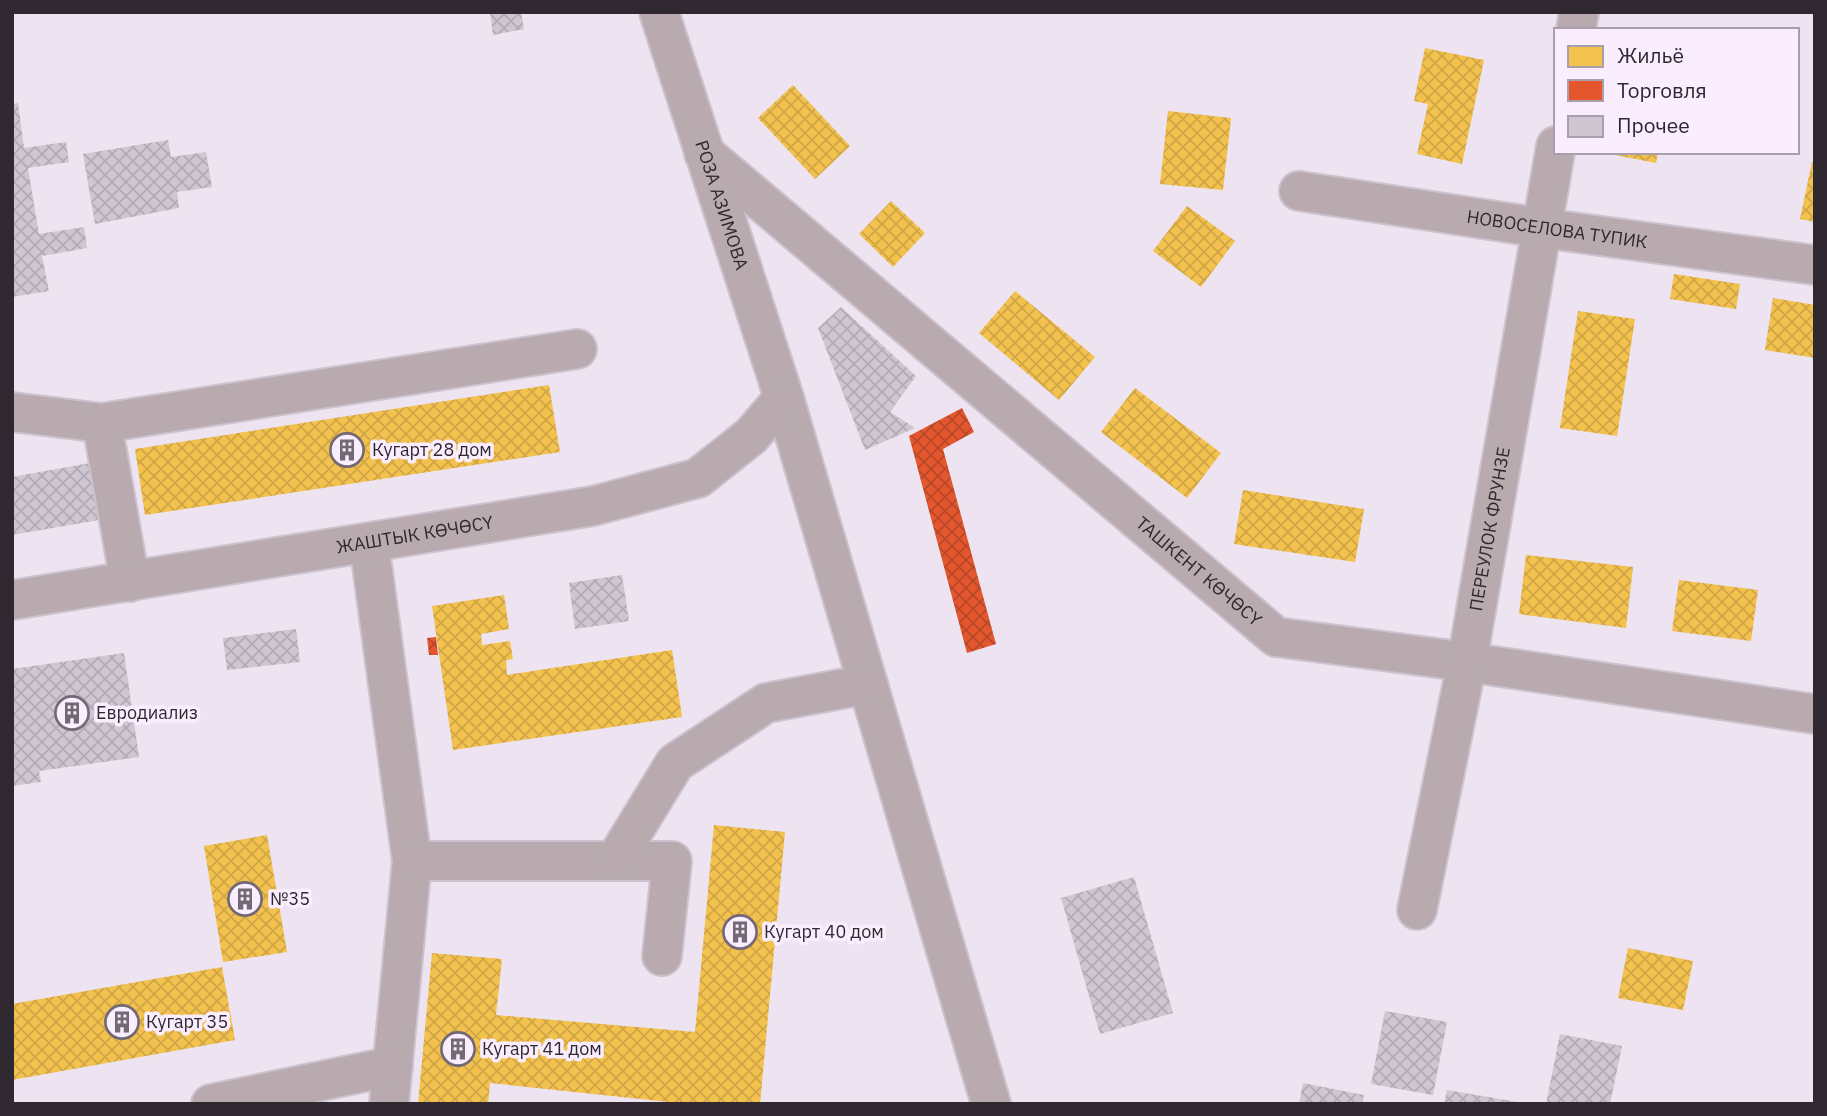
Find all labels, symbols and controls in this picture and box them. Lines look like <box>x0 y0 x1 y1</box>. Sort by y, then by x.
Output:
legend <box>1554 28 1799 154</box>
text: Жильё <box>1617 41 1684 69</box>
text: Торговля <box>1617 76 1707 104</box>
text: Прочее <box>1617 111 1690 139</box>
street label: РОЗА АЗИМОВА <box>690 137 754 273</box>
street label: НОВОСЕЛОВА ТУПИК <box>1465 205 1649 253</box>
building icon: Кугарт 28 дом <box>328 431 366 469</box>
place label: Кугарт 28 дом <box>372 438 492 461</box>
street label: ПЕРЕУЛОК ФРУНЗЕ <box>1464 445 1515 613</box>
street label: ЖАШТЫК КӨЧӨСҮ <box>334 510 495 558</box>
street label: ТАШКЕНТ КӨЧӨСҮ <box>1131 511 1267 631</box>
building icon: Евродиализ <box>53 694 91 732</box>
place label: Евродиализ <box>96 701 198 724</box>
building icon: №35 <box>226 880 264 918</box>
place label: №35 <box>270 887 310 910</box>
building icon: Кугарт 40 дом <box>721 913 759 951</box>
place label: Кугарт 40 дом <box>764 920 884 943</box>
building icon: Кугарт 35 <box>103 1003 141 1041</box>
place label: Кугарт 35 <box>146 1010 228 1033</box>
building icon: Кугарт 41 дом <box>439 1030 477 1068</box>
place label: Кугарт 41 дом <box>482 1037 602 1060</box>

